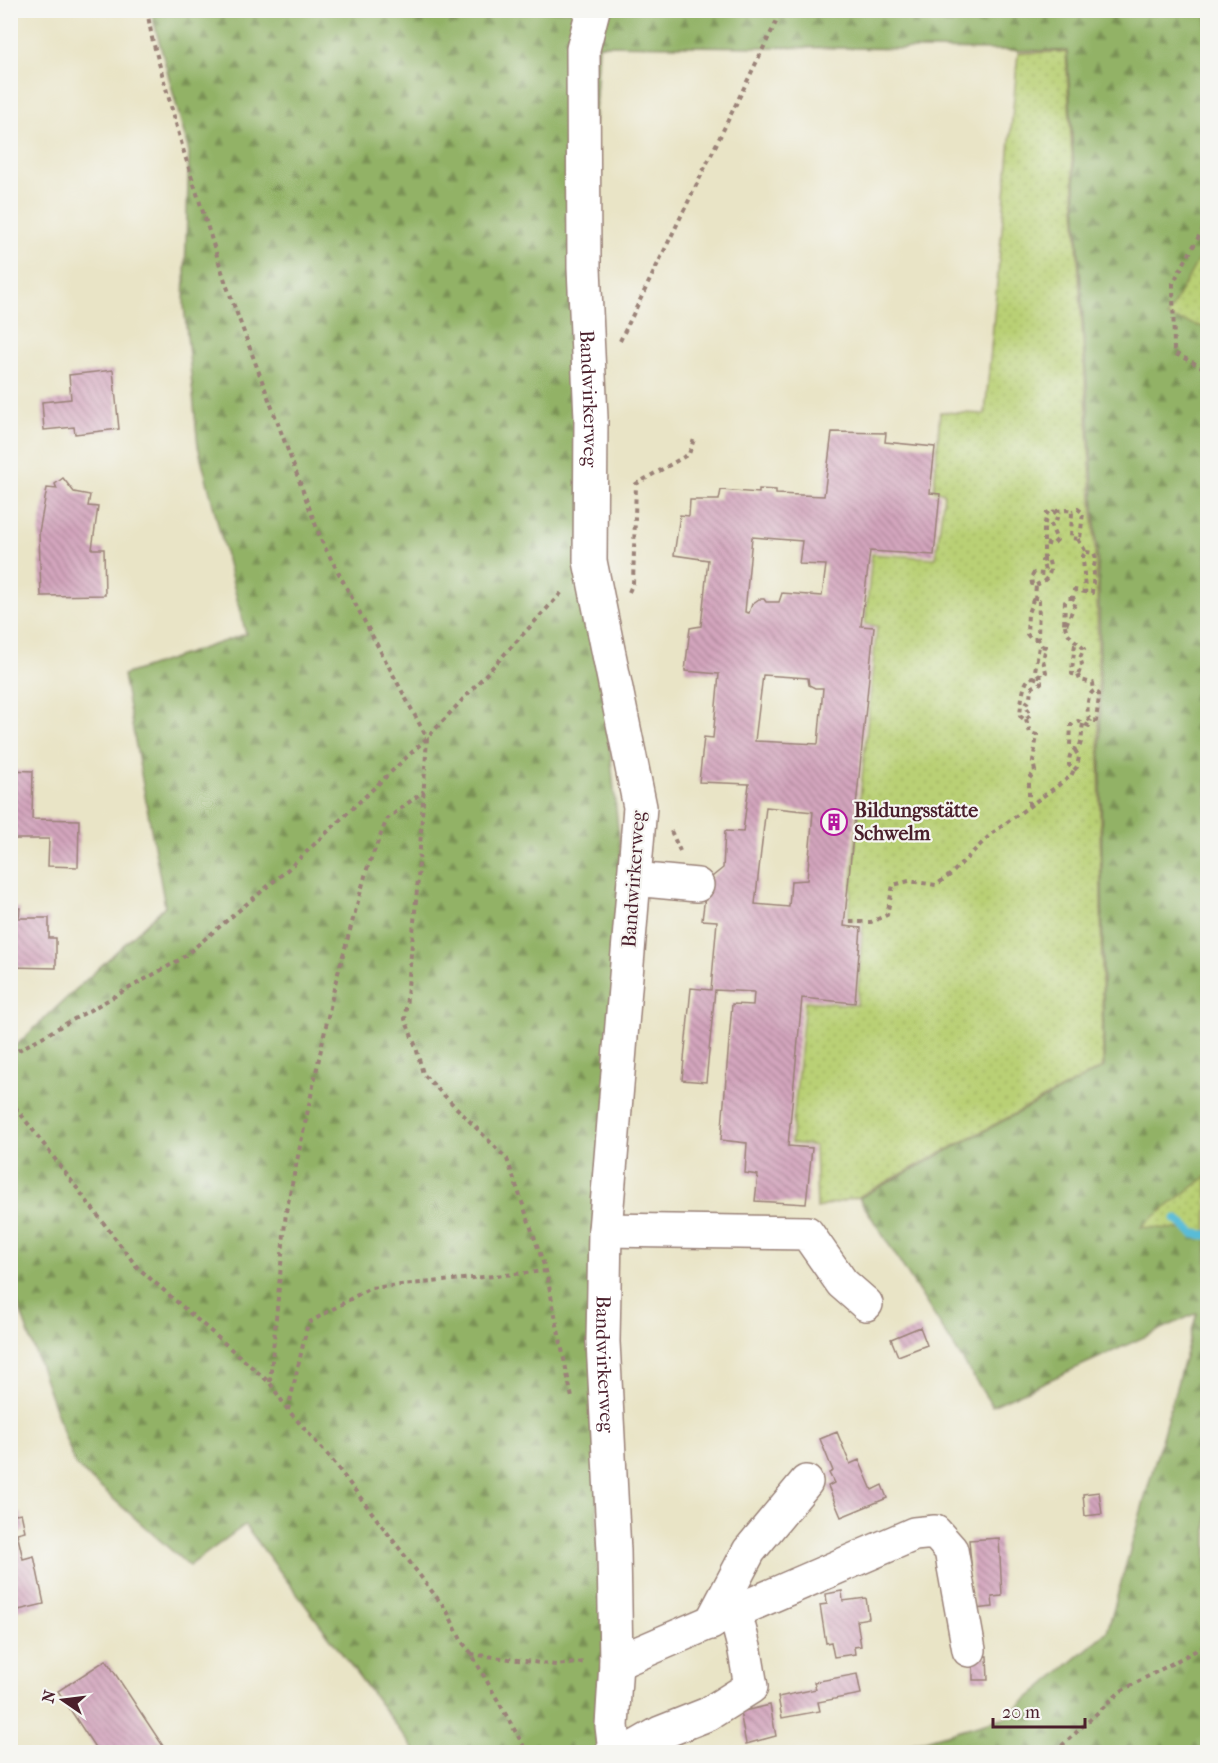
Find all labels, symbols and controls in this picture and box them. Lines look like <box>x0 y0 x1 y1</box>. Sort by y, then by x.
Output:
street label: Bandwirkerweg <box>575 329 602 468</box>
place label: Bildungsstätte Schwelm <box>854 799 978 845</box>
building icon: Bildungsstätte Schwelm <box>819 807 849 837</box>
street label: Bandwirkerweg <box>617 809 650 948</box>
street label: Bandwirkerweg <box>591 1295 619 1434</box>
north arrow <box>33 1670 93 1730</box>
text: N <box>38 1687 60 1705</box>
scale bar <box>993 1691 1084 1729</box>
text: 20 m <box>1002 1702 1040 1723</box>

